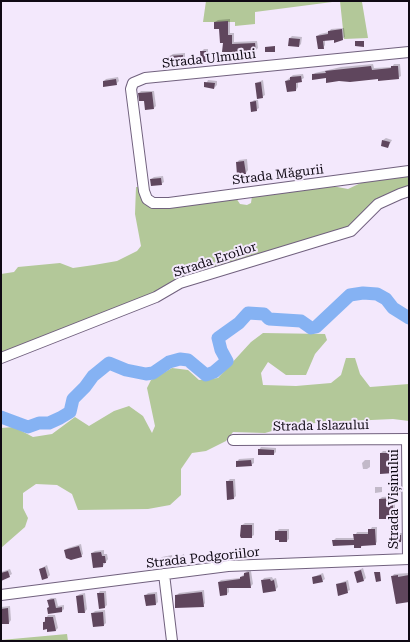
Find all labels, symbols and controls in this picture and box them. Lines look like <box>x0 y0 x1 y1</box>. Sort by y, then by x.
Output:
street label: Strada Ulmului <box>161 46 257 72</box>
street label: Strada Măgurii <box>231 162 325 188</box>
street label: Strada Eroilor <box>171 239 259 281</box>
street label: Strada Islazului <box>273 417 369 435</box>
street label: Strada Vișinului <box>386 449 402 549</box>
street label: Strada Podgoriilor <box>145 544 261 572</box>

